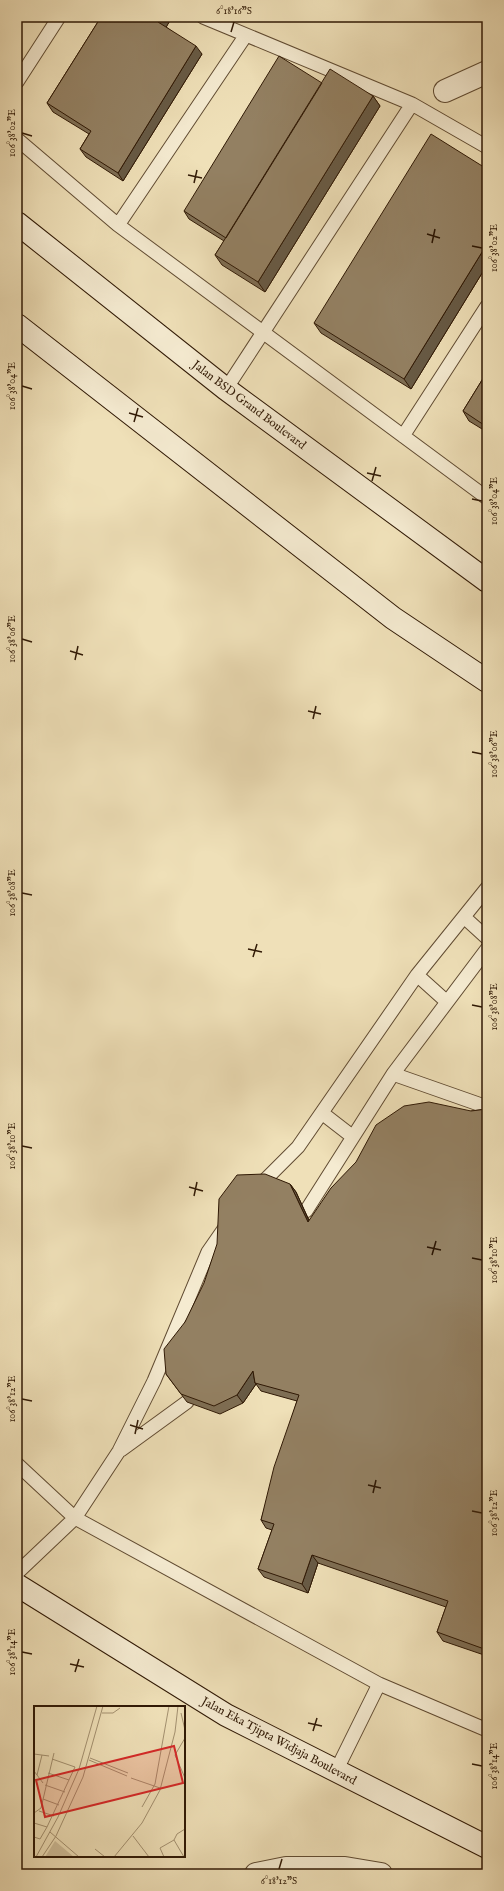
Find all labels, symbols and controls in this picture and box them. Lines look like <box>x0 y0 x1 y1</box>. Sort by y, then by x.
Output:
text: 6°18'16"S <box>216 5 252 18</box>
text: 106°38'02"E <box>6 109 19 157</box>
text: 106°38'02"E <box>488 224 501 272</box>
street label: Jalan BSD Grand Boulevard <box>187 356 309 454</box>
text: 106°38'04"E <box>6 362 19 410</box>
text: 106°38'04"E <box>488 477 501 525</box>
text: 106°38'06"E <box>6 615 19 663</box>
text: 106°38'06"E <box>488 730 501 778</box>
text: 106°38'08"E <box>6 869 19 917</box>
text: 106°38'08"E <box>488 983 501 1031</box>
text: 106°38'10"E <box>6 1122 19 1169</box>
text: 106°38'10"E <box>488 1236 501 1283</box>
text: 106°38'12"E <box>6 1376 19 1422</box>
text: 106°38'12"E <box>488 1490 501 1536</box>
text: 106°38'14"E <box>6 1628 19 1675</box>
street label: Jalan Eka Tjipta Widjaja Boulevard <box>197 1693 360 1789</box>
inset map <box>34 1706 185 1857</box>
text: 106°38'14"E <box>488 1742 501 1789</box>
text: 6°18'12"S <box>261 1875 297 1888</box>

